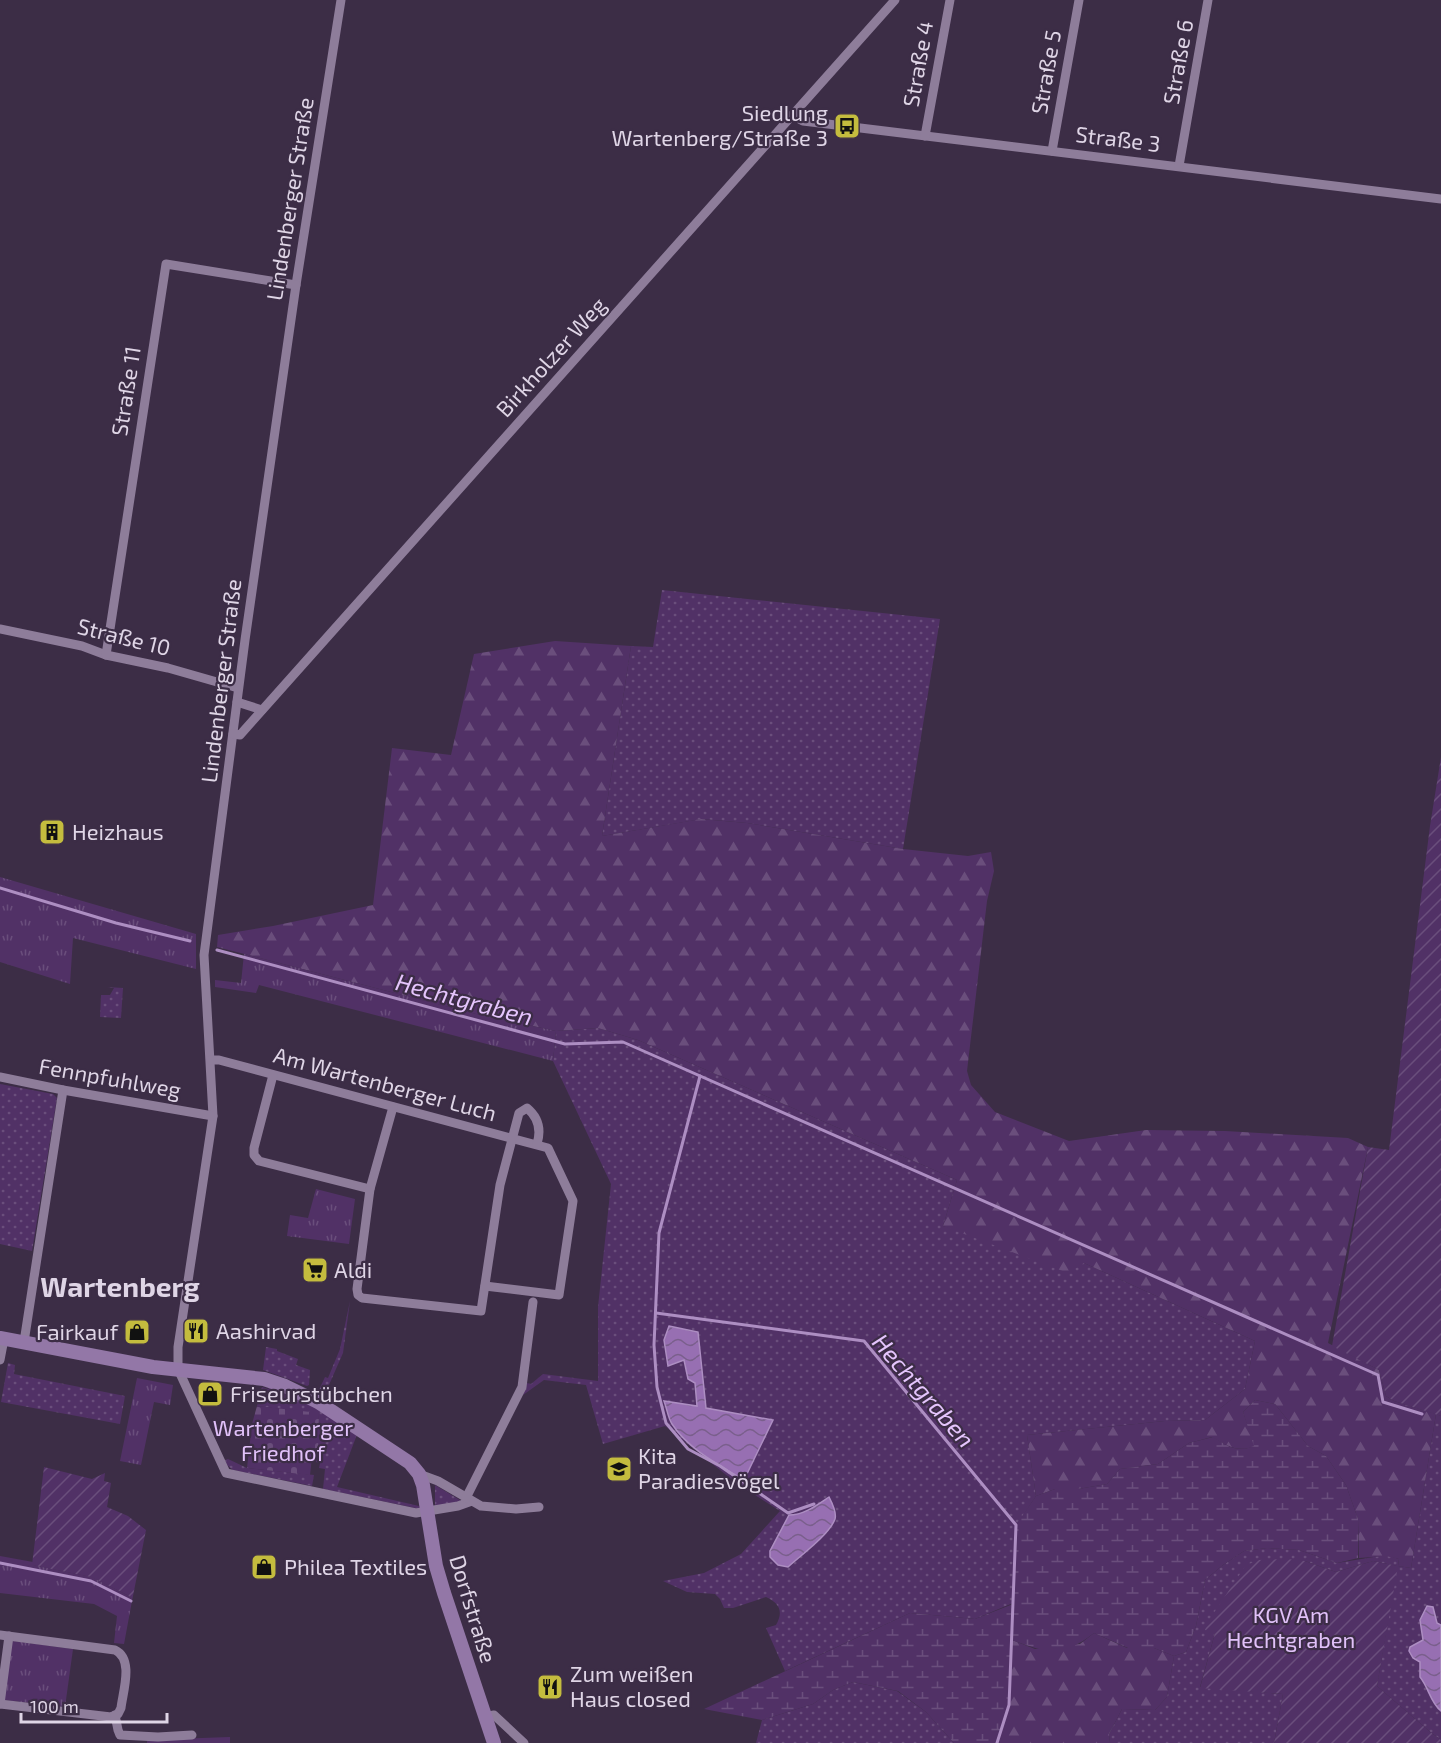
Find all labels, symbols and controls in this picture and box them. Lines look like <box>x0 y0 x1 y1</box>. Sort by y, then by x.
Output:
street label: Straße 6 <box>1157 17 1197 106</box>
street label: Straße 4 <box>897 19 937 109</box>
street label: Straße 5 <box>1025 28 1065 116</box>
street label: Lindenberger Straße <box>260 95 318 302</box>
place label: Siedlung Wartenberg/Straße 3 <box>611 99 828 150</box>
bus stop icon: Siedlung Wartenberg/Straße 3 <box>832 111 862 141</box>
street label: Straße 3 <box>1074 120 1162 156</box>
street label: Birkholzer Weg <box>490 291 611 421</box>
street label: Straße 11 <box>105 344 145 438</box>
street label: Lindenberger Straße <box>195 577 245 784</box>
street label: Straße 10 <box>75 612 174 660</box>
building icon: Heizhaus <box>37 817 67 847</box>
place label: Heizhaus <box>72 818 164 844</box>
water label: Hechtgraben <box>393 966 536 1031</box>
street label: Am Wartenberger Luch <box>271 1041 500 1125</box>
street label: Fennpfuhlweg <box>37 1052 183 1102</box>
supermarket icon: Aldi <box>300 1255 330 1285</box>
place label: Aldi <box>334 1256 372 1282</box>
district label: Wartenberg <box>40 1269 200 1303</box>
restaurant icon: Aashirvad <box>181 1316 211 1346</box>
shop icon: Fairkauf <box>122 1317 152 1347</box>
place label: Aashirvad <box>216 1317 316 1343</box>
place label: Fairkauf <box>36 1318 119 1344</box>
water label: Hechtgraben <box>867 1327 981 1453</box>
shop icon: Friseurstübchen <box>195 1379 225 1409</box>
place label: Friseurstübchen <box>230 1380 393 1406</box>
park label: Wartenberger Friedhof <box>213 1414 353 1465</box>
place label: Kita Paradiesvögel <box>638 1442 780 1493</box>
school or university icon: Kita Paradiesvögel <box>604 1454 634 1484</box>
shop icon: Philea Textiles <box>249 1552 279 1582</box>
street label: Dorfstraße <box>445 1552 503 1666</box>
place label: Philea Textiles <box>284 1553 427 1579</box>
park label: KGV Am Hechtgraben <box>1227 1601 1355 1652</box>
place label: Zum weißen Haus closed <box>570 1660 694 1711</box>
restaurant icon: Zum weißen Haus closed <box>535 1672 565 1702</box>
scale bar <box>21 1686 166 1724</box>
text: 100 m <box>30 1695 79 1717</box>

